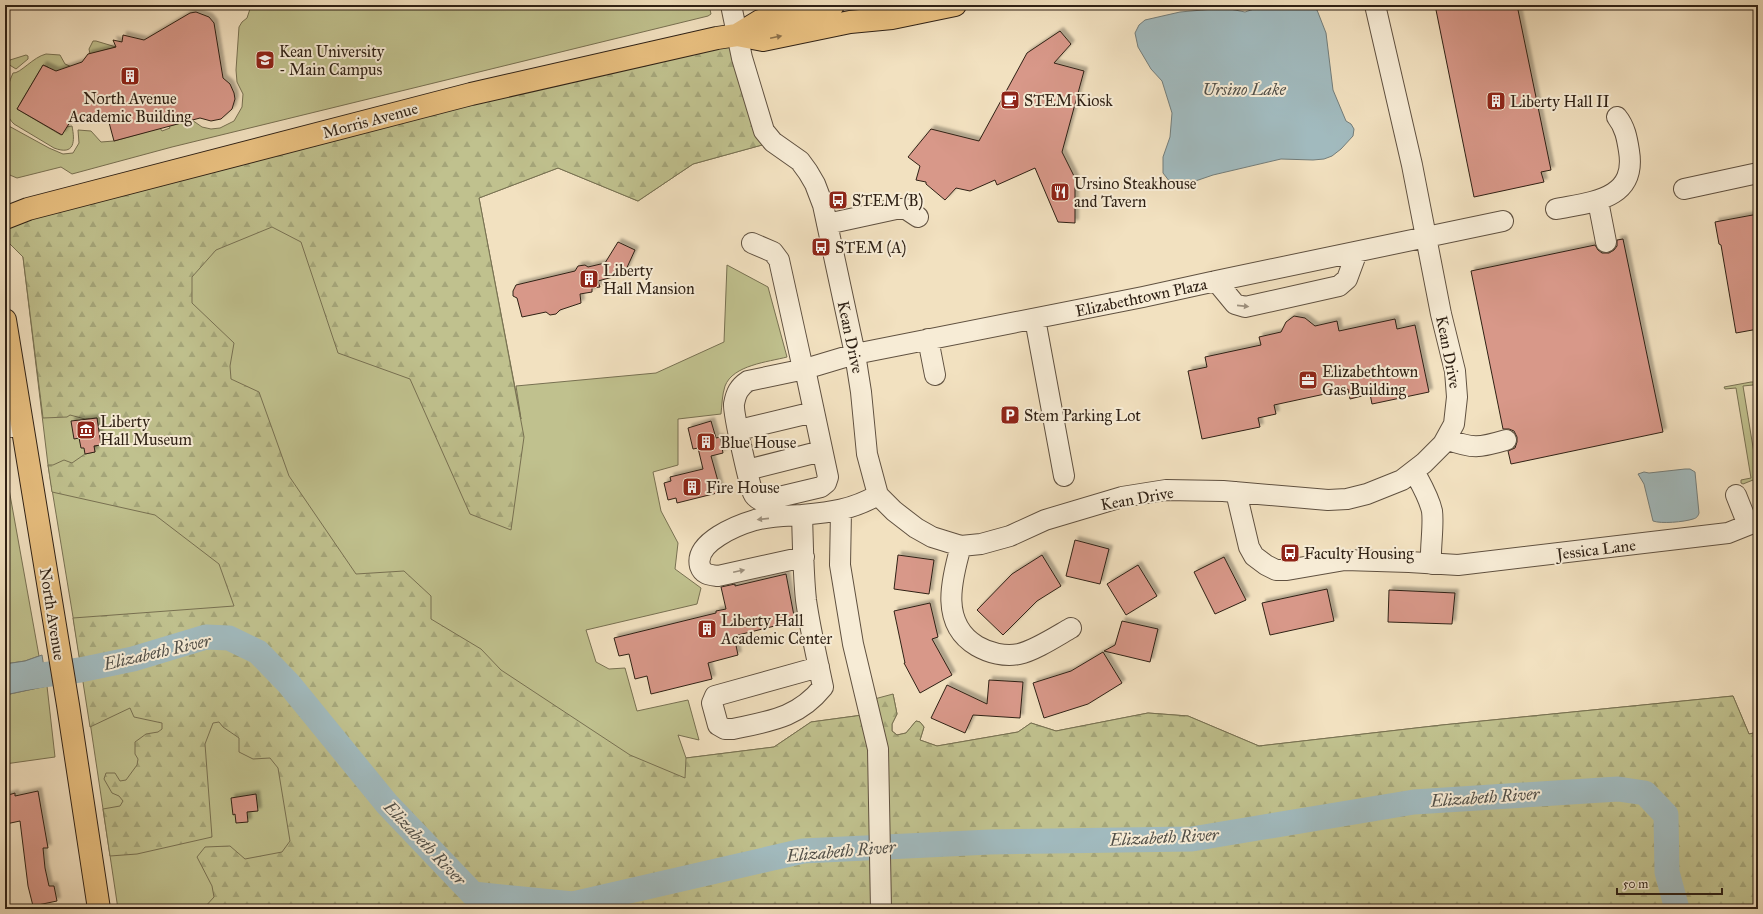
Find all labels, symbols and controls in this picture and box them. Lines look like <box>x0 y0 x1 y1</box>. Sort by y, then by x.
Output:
one-way arrow <box>769 34 782 40</box>
place label: Kean University - Main Campus <box>279 42 385 79</box>
school or university icon: Kean University - Main Campus <box>254 49 276 71</box>
building icon: North Avenue Academic Building <box>119 65 141 87</box>
water label: Ursino Lake <box>1202 79 1286 100</box>
place label: North Avenue Academic Building <box>67 89 192 127</box>
cafe icon: STEM Kiosk <box>999 89 1021 111</box>
building icon: Liberty Hall II <box>1485 90 1507 112</box>
place label: STEM Kiosk <box>1024 91 1113 110</box>
place label: Liberty Hall II <box>1510 92 1610 111</box>
street label: Morris Avenue <box>320 99 420 142</box>
place label: Ursino Steakhouse and Tavern <box>1074 174 1197 211</box>
restaurant icon: Ursino Steakhouse and Tavern <box>1049 181 1071 203</box>
bus stop icon: STEM (B) <box>827 189 849 211</box>
place label: STEM (B) <box>852 191 923 211</box>
bus stop icon: STEM (A) <box>810 236 832 258</box>
place label: STEM (A) <box>835 238 906 258</box>
place label: Liberty Hall Mansion <box>603 261 695 298</box>
building icon: Liberty Hall Mansion <box>578 268 600 290</box>
street label: Elizabethtown Plaza <box>1074 274 1209 321</box>
street label: Kean Drive <box>834 299 868 375</box>
one-way arrow <box>1237 302 1249 309</box>
street label: Kean Drive <box>1432 314 1465 390</box>
place label: Elizabethtown Gas Building <box>1322 362 1419 400</box>
office icon: Elizabethtown Gas Building <box>1297 369 1319 391</box>
parking icon: Stem Parking Lot <box>999 404 1021 426</box>
place label: Stem Parking Lot <box>1024 406 1141 426</box>
place label: Liberty Hall Museum <box>100 412 193 449</box>
museum icon: Liberty Hall Museum <box>75 419 97 441</box>
building icon: Blue House <box>695 431 717 453</box>
place label: Blue House <box>720 433 797 452</box>
building icon: Fire House <box>681 476 703 498</box>
place label: Fire House <box>706 478 780 497</box>
street label: Kean Drive <box>1099 483 1175 514</box>
one-way arrow <box>757 515 769 522</box>
street label: Jessica Lane <box>1553 535 1637 565</box>
bus stop icon: Faculty Housing <box>1279 542 1301 564</box>
place label: Faculty Housing <box>1304 544 1414 564</box>
street label: North Avenue <box>36 566 69 662</box>
one-way arrow <box>733 568 746 574</box>
place label: Liberty Hall Academic Center <box>720 611 832 648</box>
building icon: Liberty Hall Academic Center <box>696 618 718 640</box>
water label: Elizabeth River <box>101 630 214 675</box>
water label: Elizabeth River <box>1429 783 1541 812</box>
water label: Elizabeth River <box>378 796 471 891</box>
water label: Elizabeth River <box>1108 824 1220 851</box>
water label: Elizabeth River <box>785 836 897 867</box>
scale bar <box>1617 870 1722 896</box>
text: 50 m <box>1623 877 1648 891</box>

